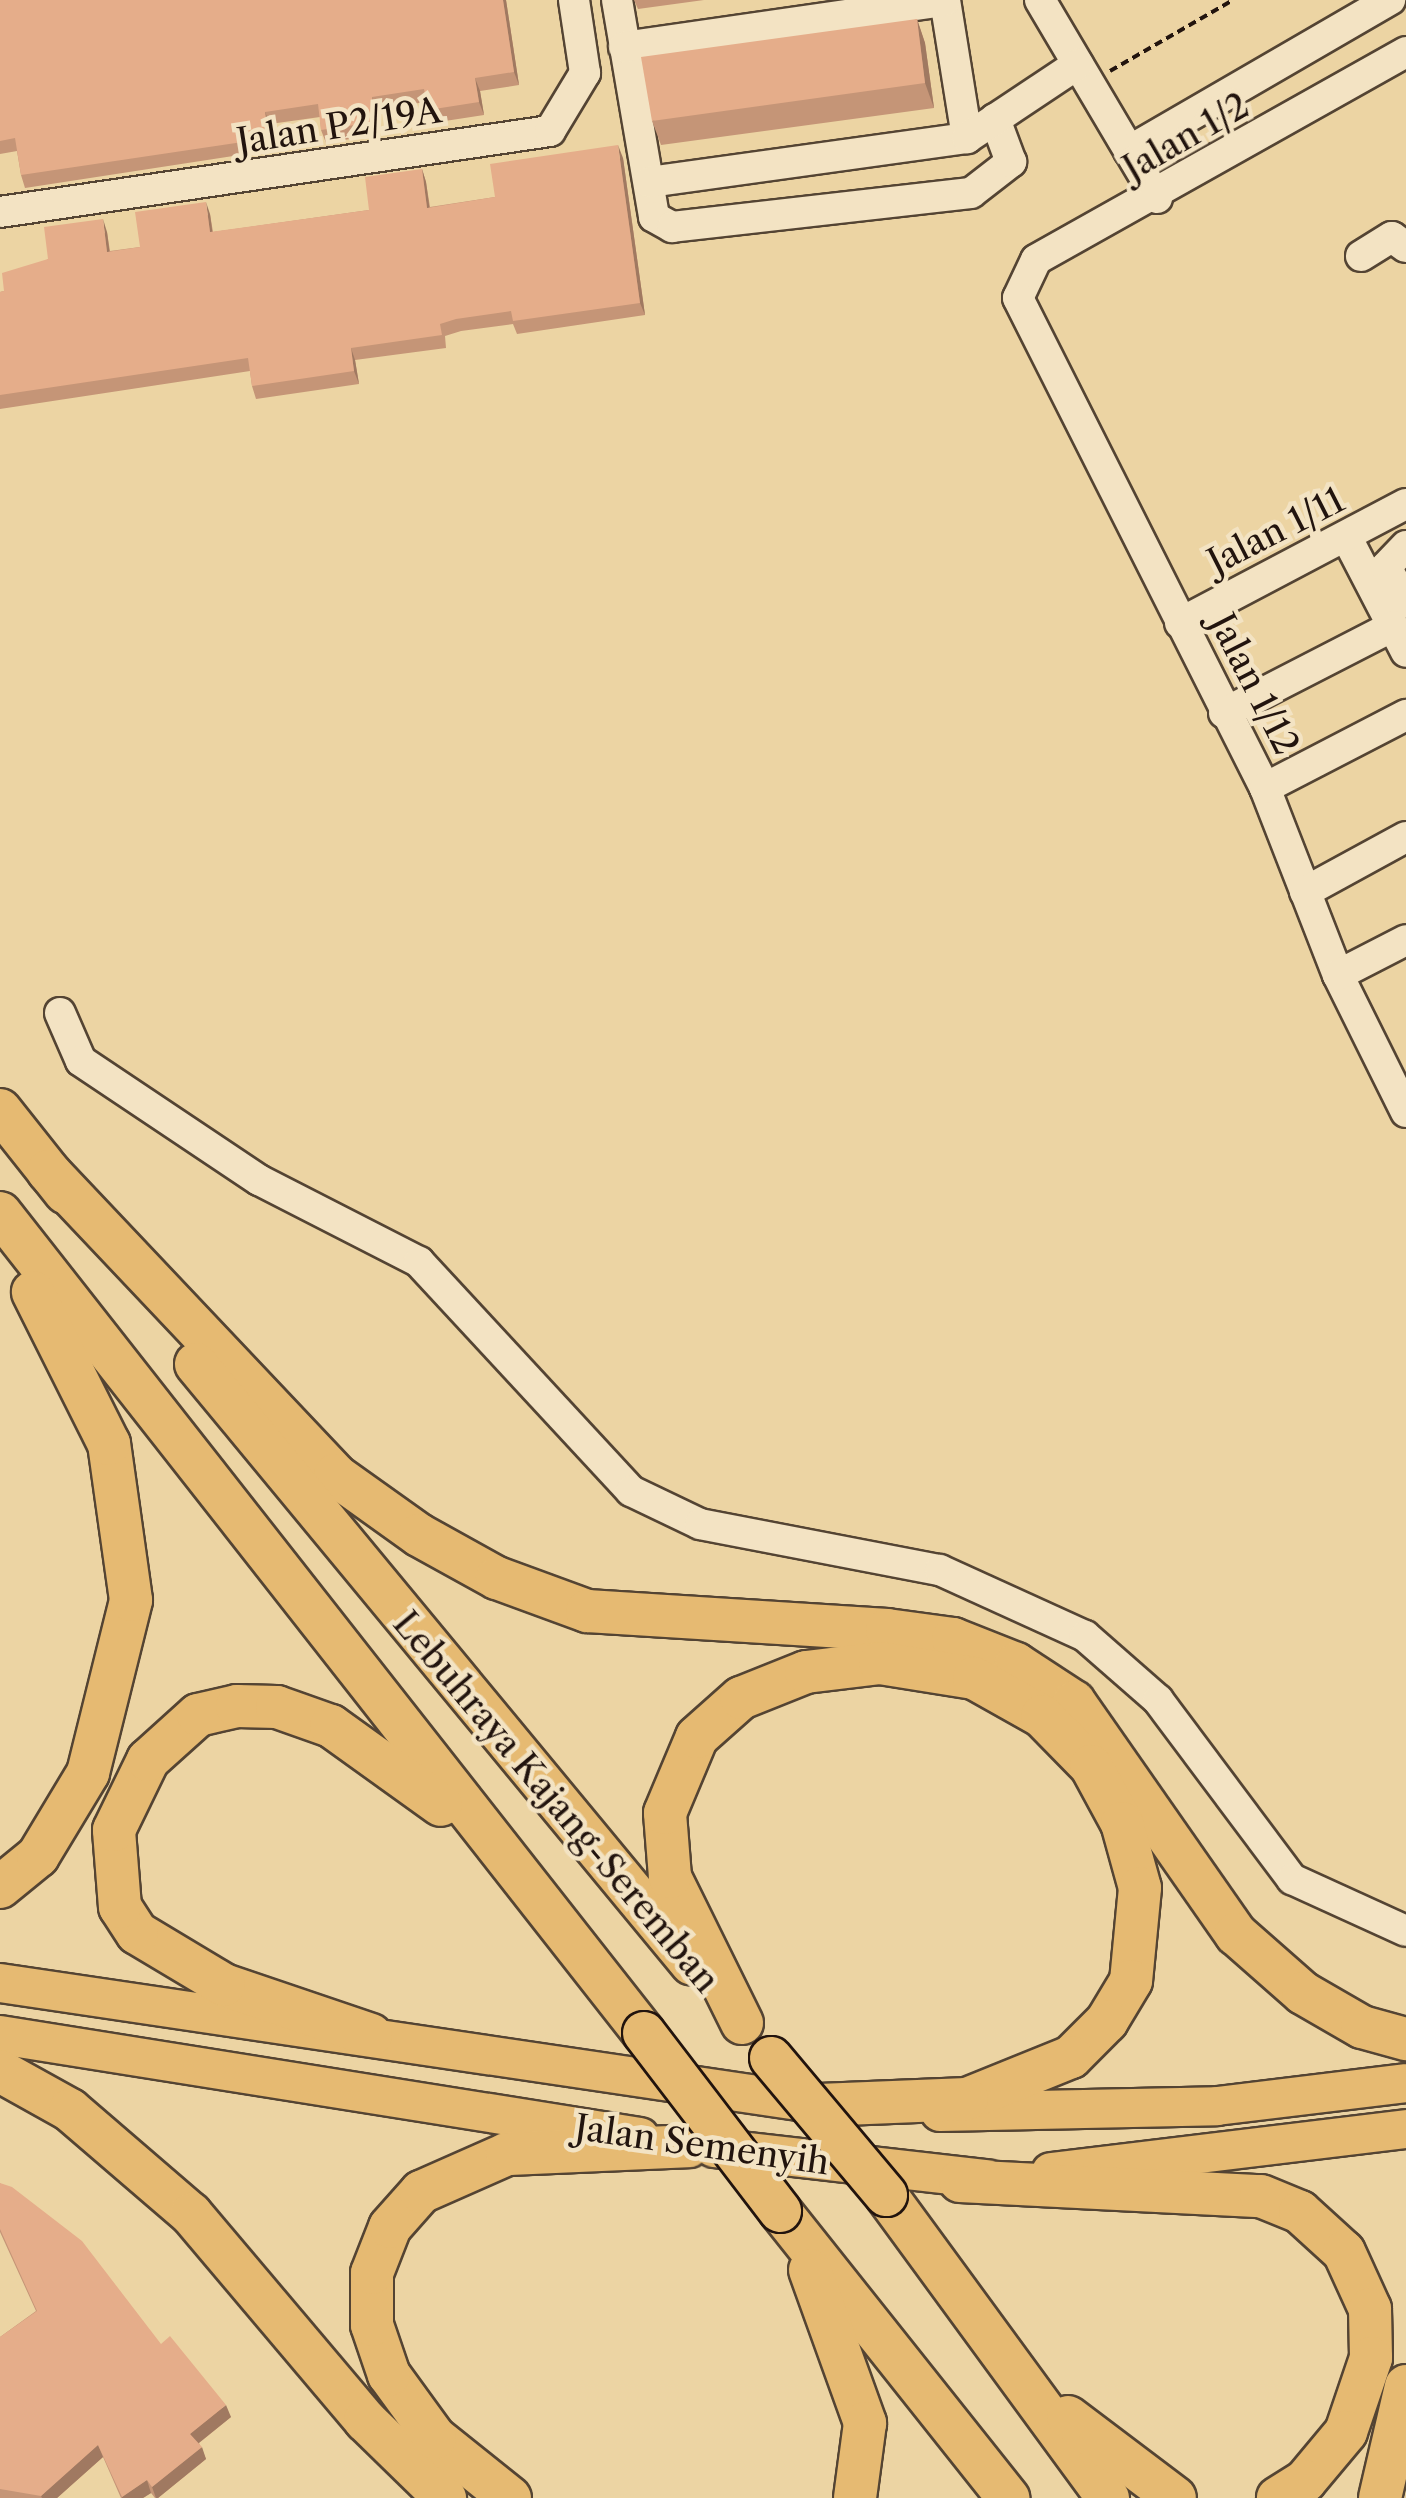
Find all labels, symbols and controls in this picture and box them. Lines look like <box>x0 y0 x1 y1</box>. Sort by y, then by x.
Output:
street label: Jalan 1/2 <box>1116 84 1256 190</box>
street label: Jalan P2/19A <box>234 89 444 163</box>
street label: Jalan 1/11 <box>1201 479 1351 583</box>
street label: Jalan 1/12 <box>1201 606 1307 762</box>
street label: Lebuhraya Kajang-Seremban <box>384 1603 728 2001</box>
street label: Jalan Semenyih <box>572 2106 832 2184</box>

